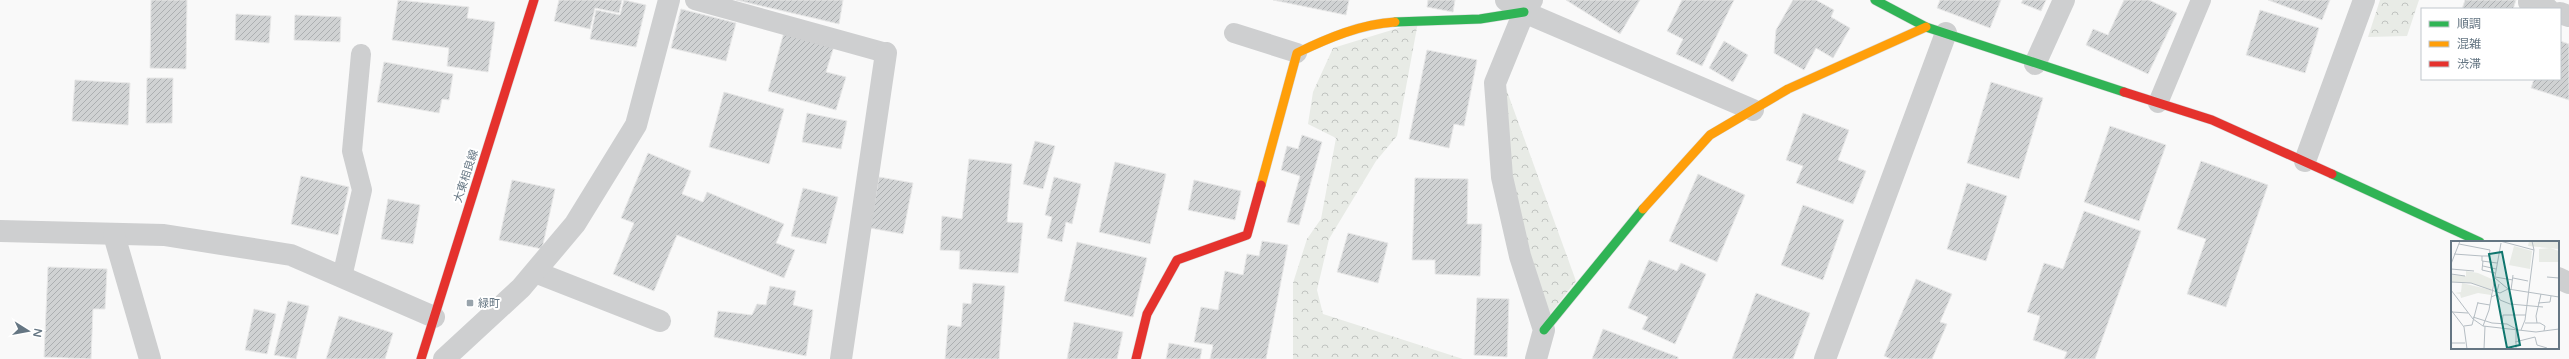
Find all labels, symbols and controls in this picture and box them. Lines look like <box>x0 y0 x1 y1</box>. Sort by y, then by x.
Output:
legend <box>2421 8 2561 80</box>
text: 順調 <box>2457 17 2481 31</box>
text: 混雑 <box>2457 37 2481 51</box>
text: 渋滞 <box>2457 57 2481 71</box>
street label: 大東相良線 <box>451 148 481 204</box>
inset map <box>2451 241 2559 349</box>
place label: 緑町 <box>478 297 500 310</box>
marker: 緑町 <box>465 298 475 308</box>
north arrow <box>8 311 48 351</box>
text: N <box>30 327 45 338</box>

